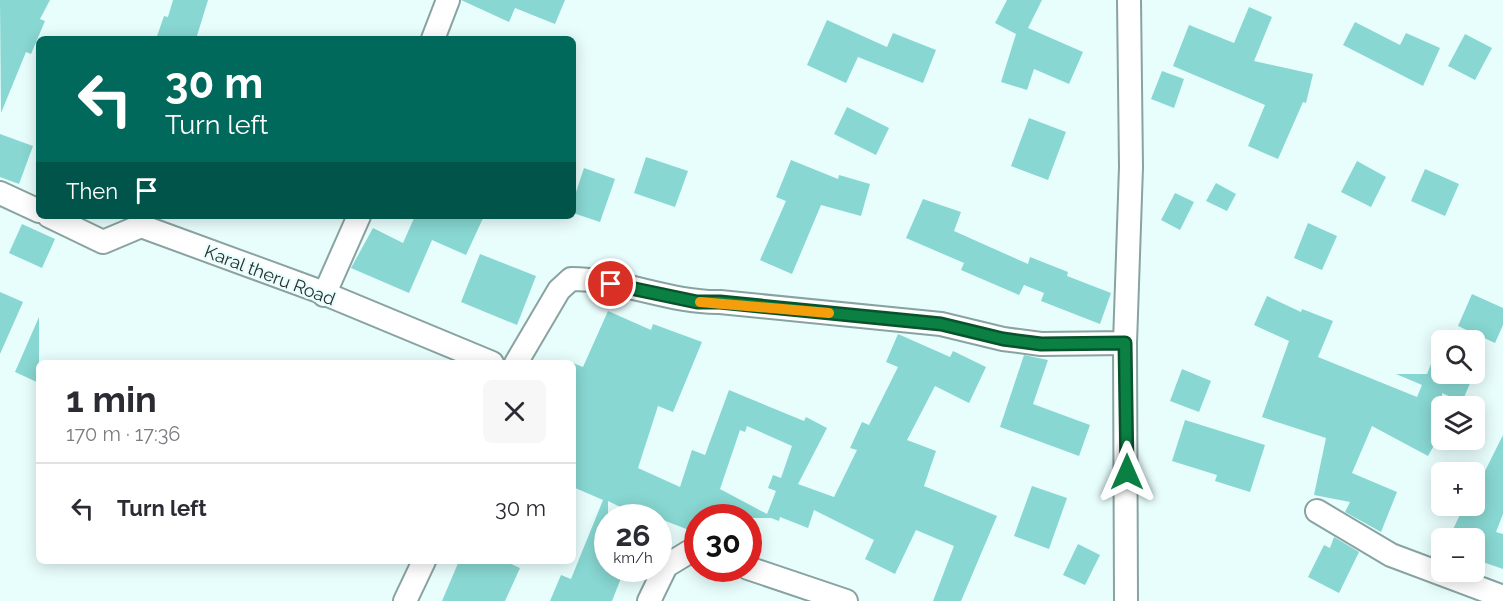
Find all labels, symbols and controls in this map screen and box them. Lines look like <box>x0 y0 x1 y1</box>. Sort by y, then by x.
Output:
text: 30 m <box>165 59 263 108</box>
icon: left <box>66 60 144 138</box>
text: Turn left <box>165 109 268 140</box>
icon: arrive <box>130 174 163 207</box>
text: Then <box>66 178 118 204</box>
street label: Karal theru Road <box>202 240 338 310</box>
pin <box>585 258 636 309</box>
icon: arrive <box>594 267 627 300</box>
map controls <box>1431 330 1485 582</box>
button: search <box>1431 330 1485 384</box>
text: 1 min <box>66 378 157 420</box>
button: close <box>483 380 546 443</box>
button: layers <box>1431 396 1485 450</box>
text: 170 m · 17:36 <box>66 422 180 446</box>
position arrow <box>1095 440 1159 504</box>
button: + <box>1431 462 1485 516</box>
icon: left <box>66 492 99 525</box>
text: Turn left <box>117 495 207 521</box>
text: 30 m <box>495 495 546 521</box>
speed limit sign: 30 <box>684 504 762 582</box>
text: 26 <box>615 518 651 553</box>
button: − <box>1431 528 1485 582</box>
text: km/h <box>613 549 653 567</box>

